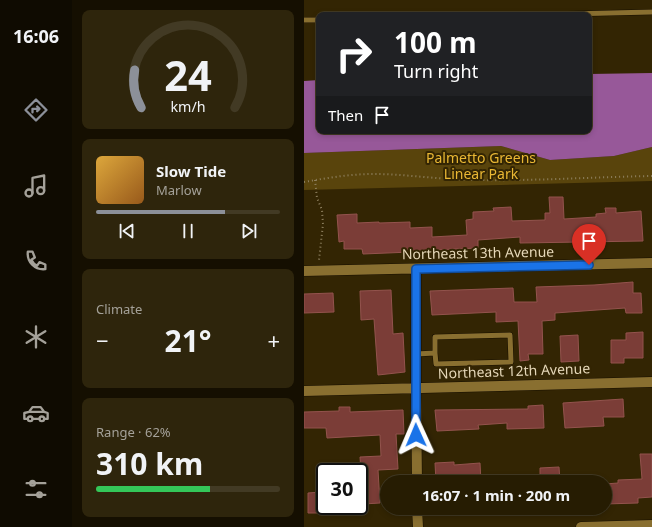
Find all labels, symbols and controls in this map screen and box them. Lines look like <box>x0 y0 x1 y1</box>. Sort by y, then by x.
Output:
text: 100 m <box>394 23 477 61</box>
text: 16:06 <box>13 24 59 48</box>
icon: right <box>328 28 380 80</box>
text: 24 <box>164 46 212 102</box>
text: Turn right <box>394 59 478 83</box>
icon: directions <box>22 96 50 124</box>
text: km/h <box>170 96 206 115</box>
icon: arrive <box>371 104 393 126</box>
text: Then <box>328 105 363 125</box>
park label: Palmetto Greens Linear Park <box>426 148 536 183</box>
text: Slow Tide <box>156 161 226 181</box>
icon: music <box>22 172 50 200</box>
text: Marlow <box>156 181 202 199</box>
icon: previous <box>116 220 138 242</box>
icon: pause <box>177 220 199 242</box>
icon: next <box>238 220 260 242</box>
pin <box>572 224 606 265</box>
icon: arrive <box>578 230 600 252</box>
street label: Northeast 13th Avenue <box>402 242 554 263</box>
icon: phone <box>22 247 50 275</box>
text: Climate <box>96 300 142 318</box>
text: 21° <box>164 320 212 361</box>
icon: climate <box>22 323 50 351</box>
text: − <box>96 325 109 355</box>
text: + <box>267 325 280 355</box>
street label: Northeast 12th Avenue <box>438 358 591 383</box>
icon: car <box>22 399 50 427</box>
position arrow <box>395 414 437 456</box>
text: Range · 62% <box>96 423 171 441</box>
text: 310 km <box>96 443 203 484</box>
speed limit sign: 30 <box>316 463 368 515</box>
icon: filters <box>22 475 50 503</box>
text: 16:07 · 1 min · 200 m <box>422 485 570 505</box>

